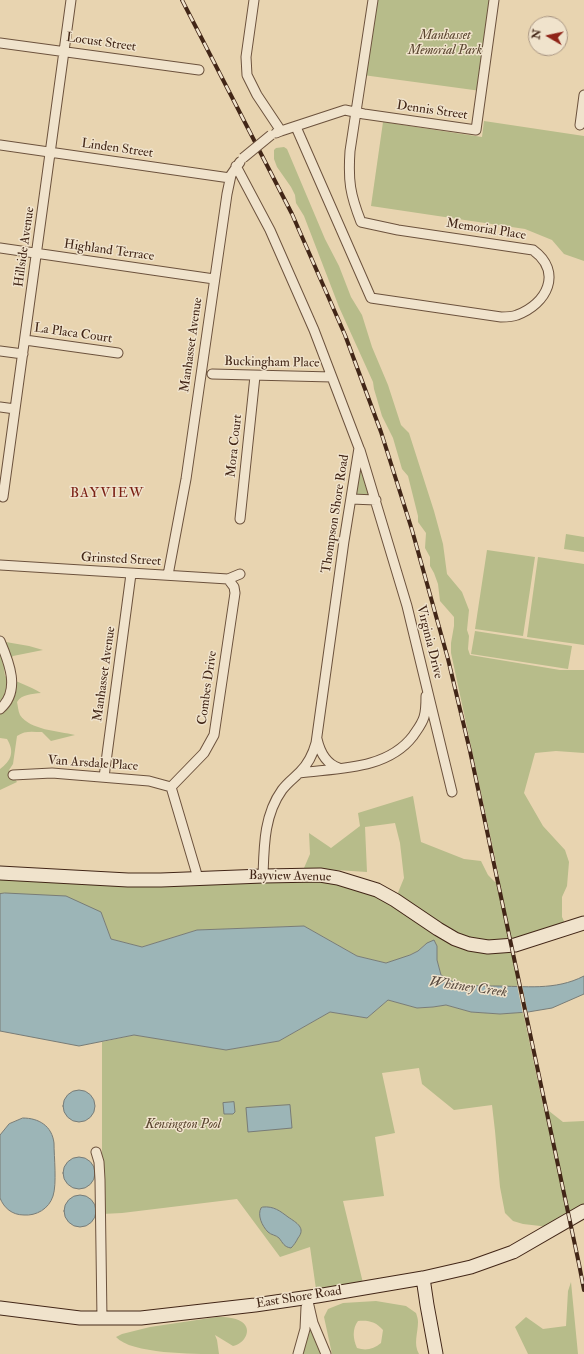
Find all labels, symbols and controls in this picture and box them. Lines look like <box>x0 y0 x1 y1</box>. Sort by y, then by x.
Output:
north arrow <box>528 16 568 56</box>
park label: Manhasset Memorial Park <box>408 28 482 59</box>
text: N <box>529 28 544 40</box>
street label: Locust Street <box>65 30 137 56</box>
street label: Dennis Street <box>396 98 468 124</box>
street label: Linden Street <box>80 136 154 162</box>
street label: Hillside Avenue <box>12 206 38 288</box>
street label: Memorial Place <box>445 216 527 244</box>
street label: Highland Terrace <box>63 237 155 265</box>
street label: Manhasset Avenue <box>178 297 206 393</box>
street label: La Placa Court <box>33 321 113 347</box>
street label: Buckingham Place <box>224 354 320 372</box>
street label: Mora Court <box>224 414 246 478</box>
street label: Thompson Shore Road <box>319 454 353 574</box>
district label: BAYVIEW <box>70 486 144 502</box>
street label: Grinsted Street <box>80 550 162 570</box>
street label: Virginia Drive <box>412 604 446 680</box>
street label: Manhasset Avenue <box>91 626 119 722</box>
street label: Combes Drive <box>195 650 221 726</box>
street label: Van Arsdale Place <box>47 753 139 775</box>
street label: Bayview Avenue <box>249 868 331 886</box>
water label: Whitney Creek <box>428 974 508 1002</box>
park label: Kensington Pool <box>145 1117 221 1133</box>
street label: East Shore Road <box>255 1284 343 1312</box>

